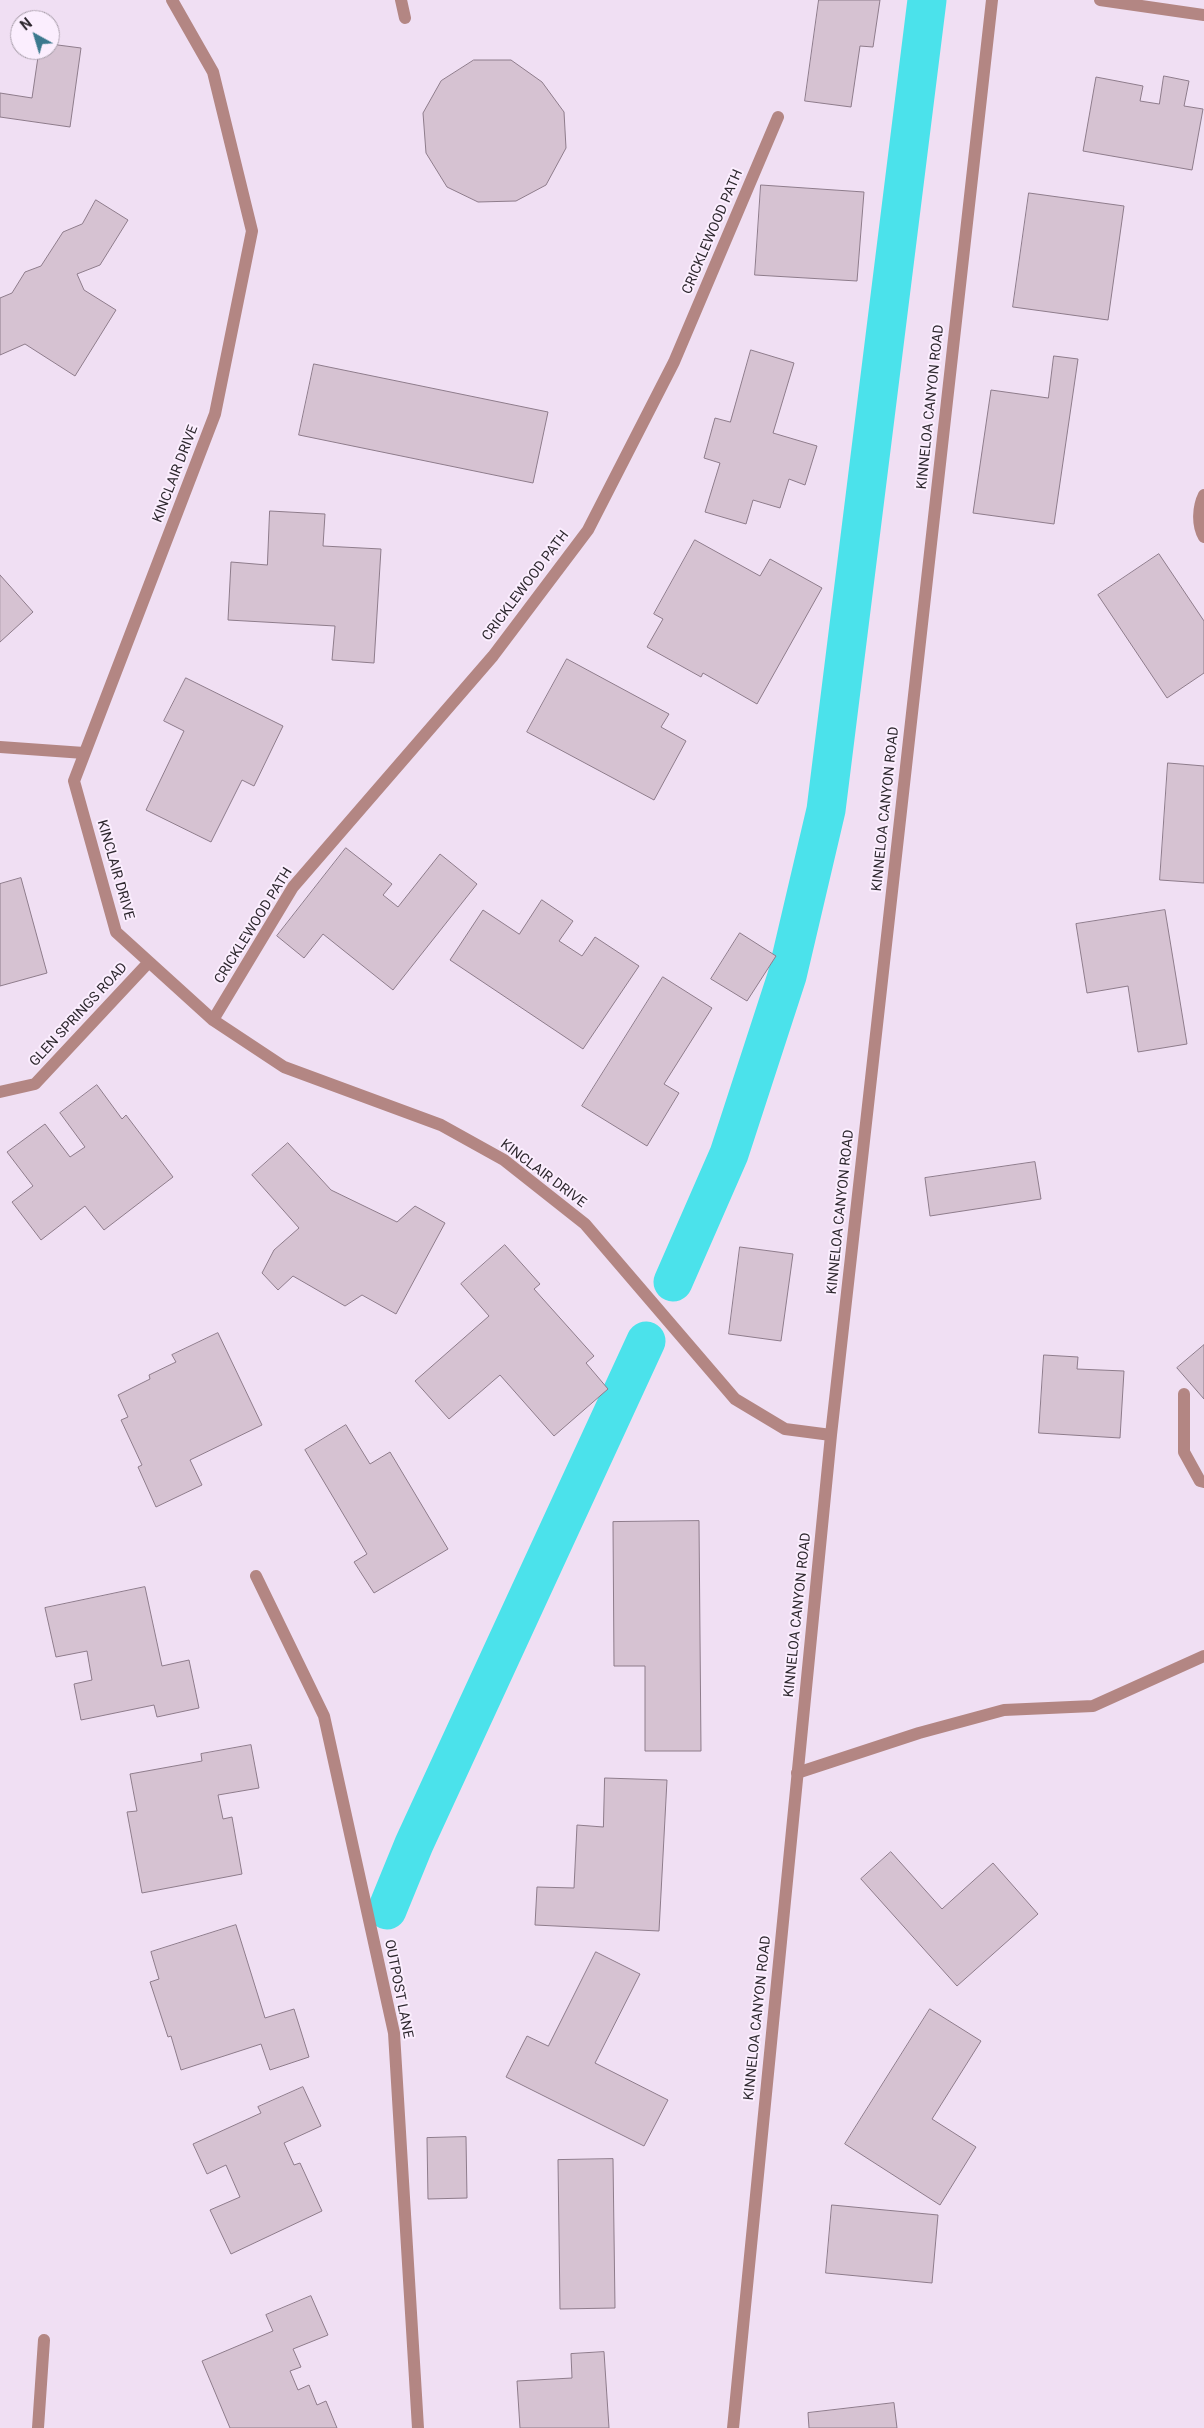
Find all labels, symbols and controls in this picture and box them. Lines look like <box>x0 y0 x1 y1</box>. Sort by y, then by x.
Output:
north arrow <box>10 10 60 60</box>
text: N <box>17 15 35 33</box>
street label: CRICKLEWOOD PATH <box>679 167 747 297</box>
street label: KINNELOA CANYON ROAD <box>914 324 948 490</box>
street label: KINCLAIR DRIVE <box>150 423 202 525</box>
street label: CRICKLEWOOD PATH <box>479 528 573 644</box>
street label: KINNELOA CANYON ROAD <box>869 726 903 892</box>
street label: KINCLAIR DRIVE <box>93 818 137 922</box>
street label: CRICKLEWOOD PATH <box>211 865 297 987</box>
street label: GLEN SPRINGS ROAD <box>27 960 131 1070</box>
street label: KINNELOA CANYON ROAD <box>824 1129 858 1295</box>
street label: KINCLAIR DRIVE <box>497 1136 589 1212</box>
street label: KINNELOA CANYON ROAD <box>781 1532 815 1698</box>
street label: KINNELOA CANYON ROAD <box>741 1935 775 2101</box>
street label: OUTPOST LANE <box>380 1938 416 2040</box>

